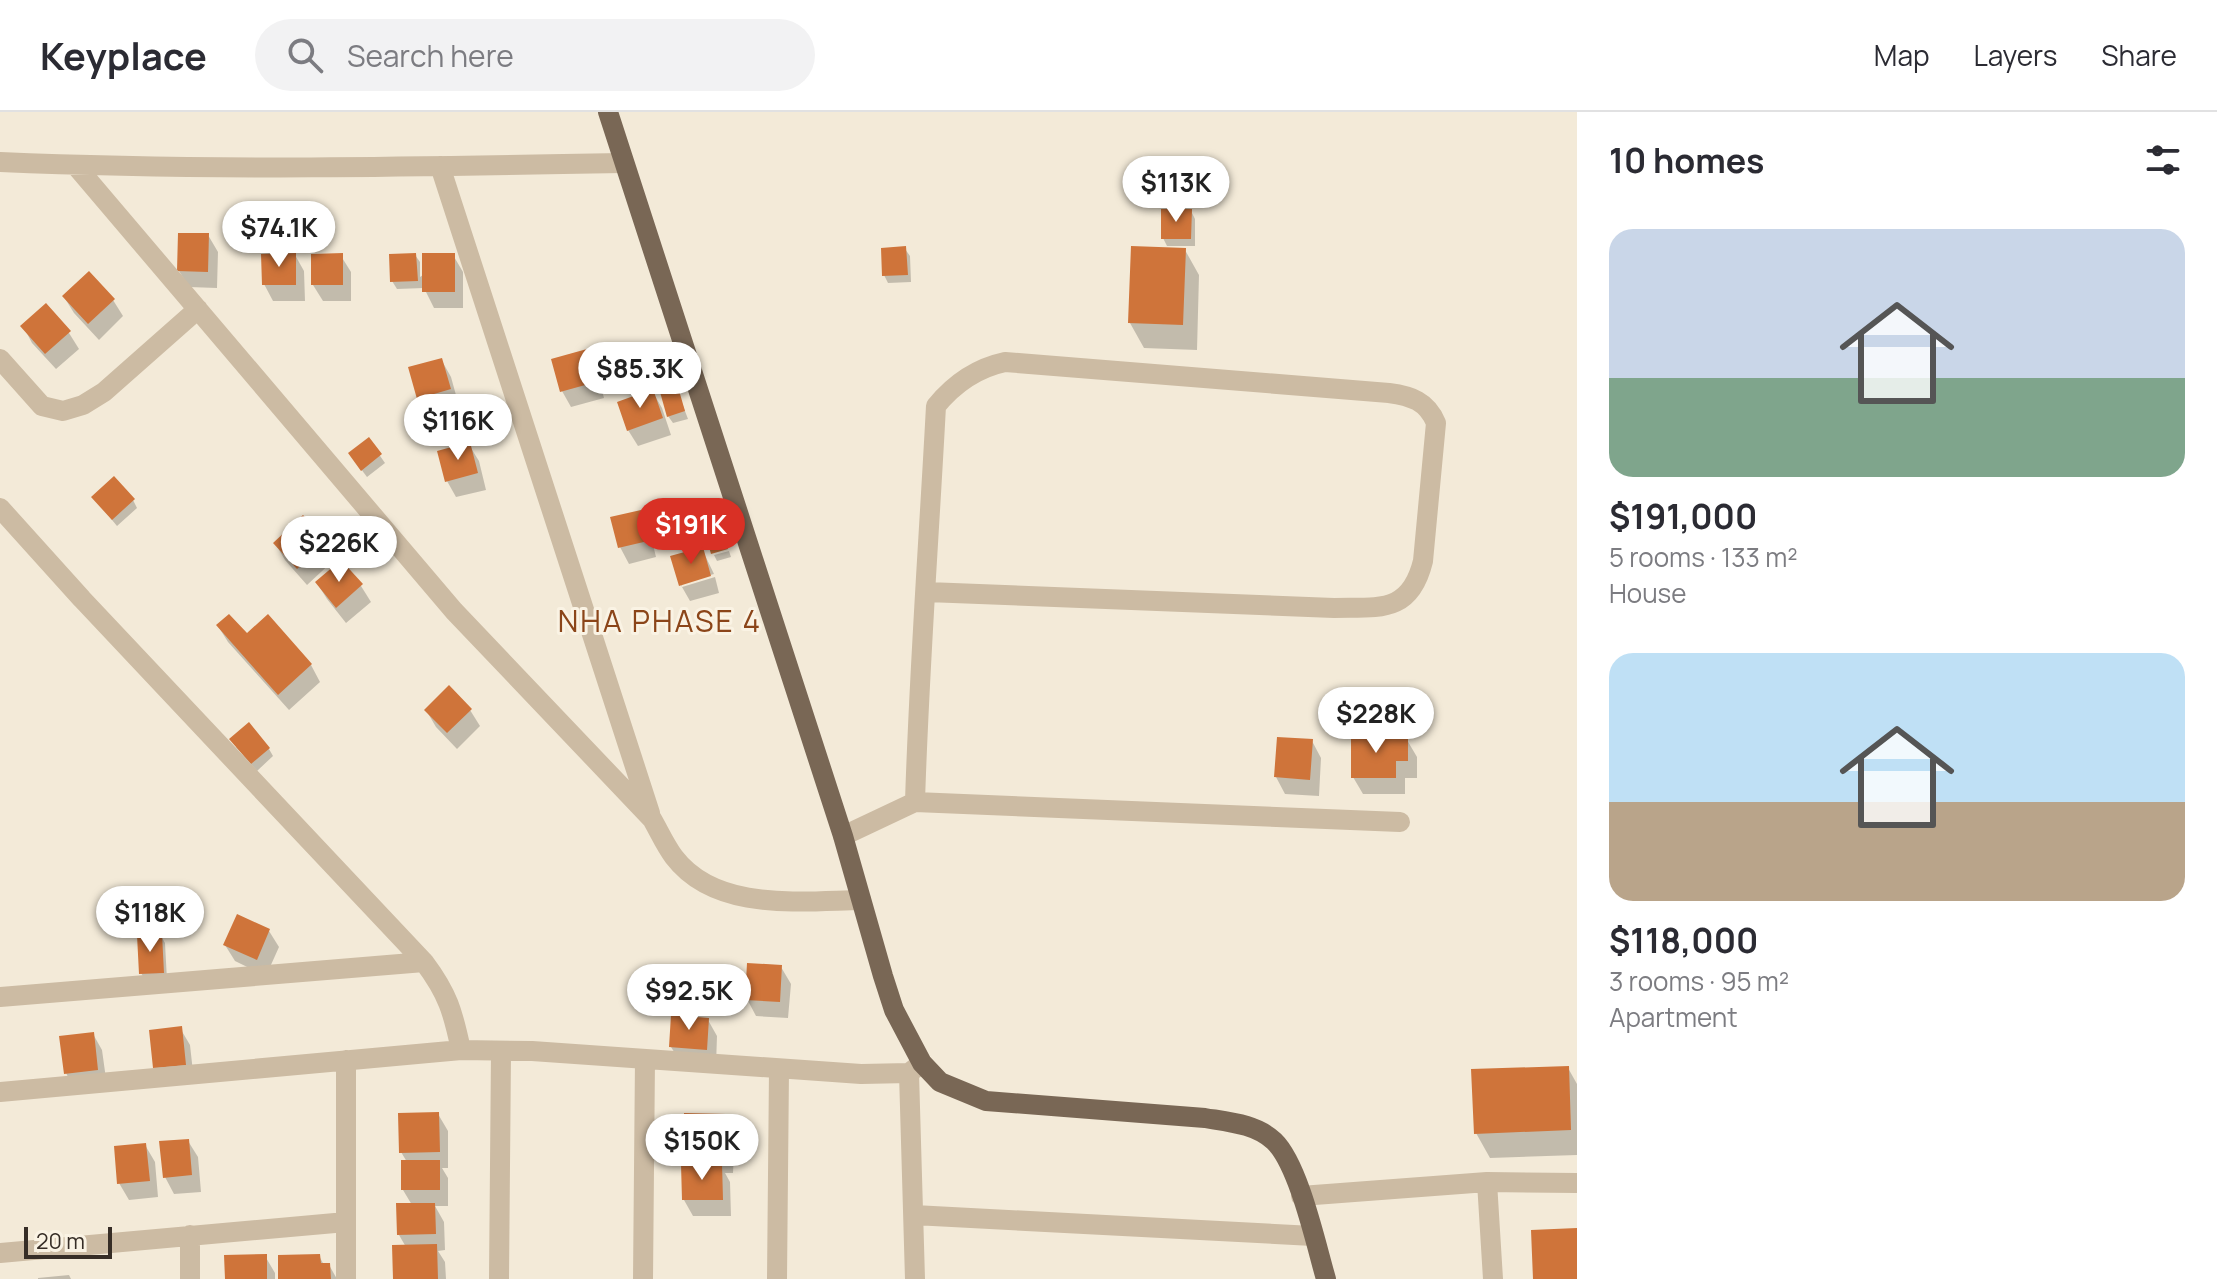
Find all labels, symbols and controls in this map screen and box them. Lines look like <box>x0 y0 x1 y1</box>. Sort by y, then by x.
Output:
search box <box>255 19 815 91</box>
text: Keyplace <box>40 29 207 81</box>
icon: search <box>283 33 327 77</box>
text: Search here <box>347 35 514 76</box>
text: Map <box>1874 36 1930 74</box>
text: Layers <box>1974 36 2057 74</box>
text: Share <box>2101 36 2177 74</box>
text: 10 homes <box>1609 137 1765 183</box>
icon: filters <box>2141 138 2185 182</box>
pin: $113K <box>1120 156 1232 224</box>
text: $113K <box>1140 164 1212 200</box>
pin: $74.1K <box>214 201 344 269</box>
text: $74.1K <box>240 209 318 245</box>
icon: home <box>1825 281 1969 425</box>
pin: $85.3K <box>575 342 705 410</box>
text: $85.3K <box>596 350 684 386</box>
pin: $116K <box>402 394 514 462</box>
text: $116K <box>422 402 494 438</box>
text: $191,000 <box>1609 493 1757 539</box>
pin: $191K <box>635 498 747 566</box>
text: $191K <box>655 506 727 542</box>
pin: $226K <box>283 516 395 584</box>
text: $226K <box>299 524 379 560</box>
text: 5 rooms · 133 m² <box>1609 539 1798 575</box>
text: House <box>1609 575 1686 611</box>
district label: NHA PHASE 4 <box>558 600 762 641</box>
pin: $228K <box>1320 687 1432 755</box>
text: $228K <box>1336 695 1416 731</box>
icon: home <box>1825 705 1969 849</box>
pin: $118K <box>94 886 206 954</box>
text: $118K <box>114 894 186 930</box>
text: $118,000 <box>1609 917 1758 963</box>
text: 3 rooms · 95 m² <box>1609 963 1789 999</box>
pin: $92.5K <box>624 964 754 1032</box>
text: $92.5K <box>645 972 733 1008</box>
text: Apartment <box>1609 999 1738 1035</box>
pin: $150K <box>646 1114 758 1182</box>
text: $150K <box>664 1122 740 1158</box>
scale bar <box>24 1223 112 1259</box>
text: 20 m <box>36 1226 85 1256</box>

